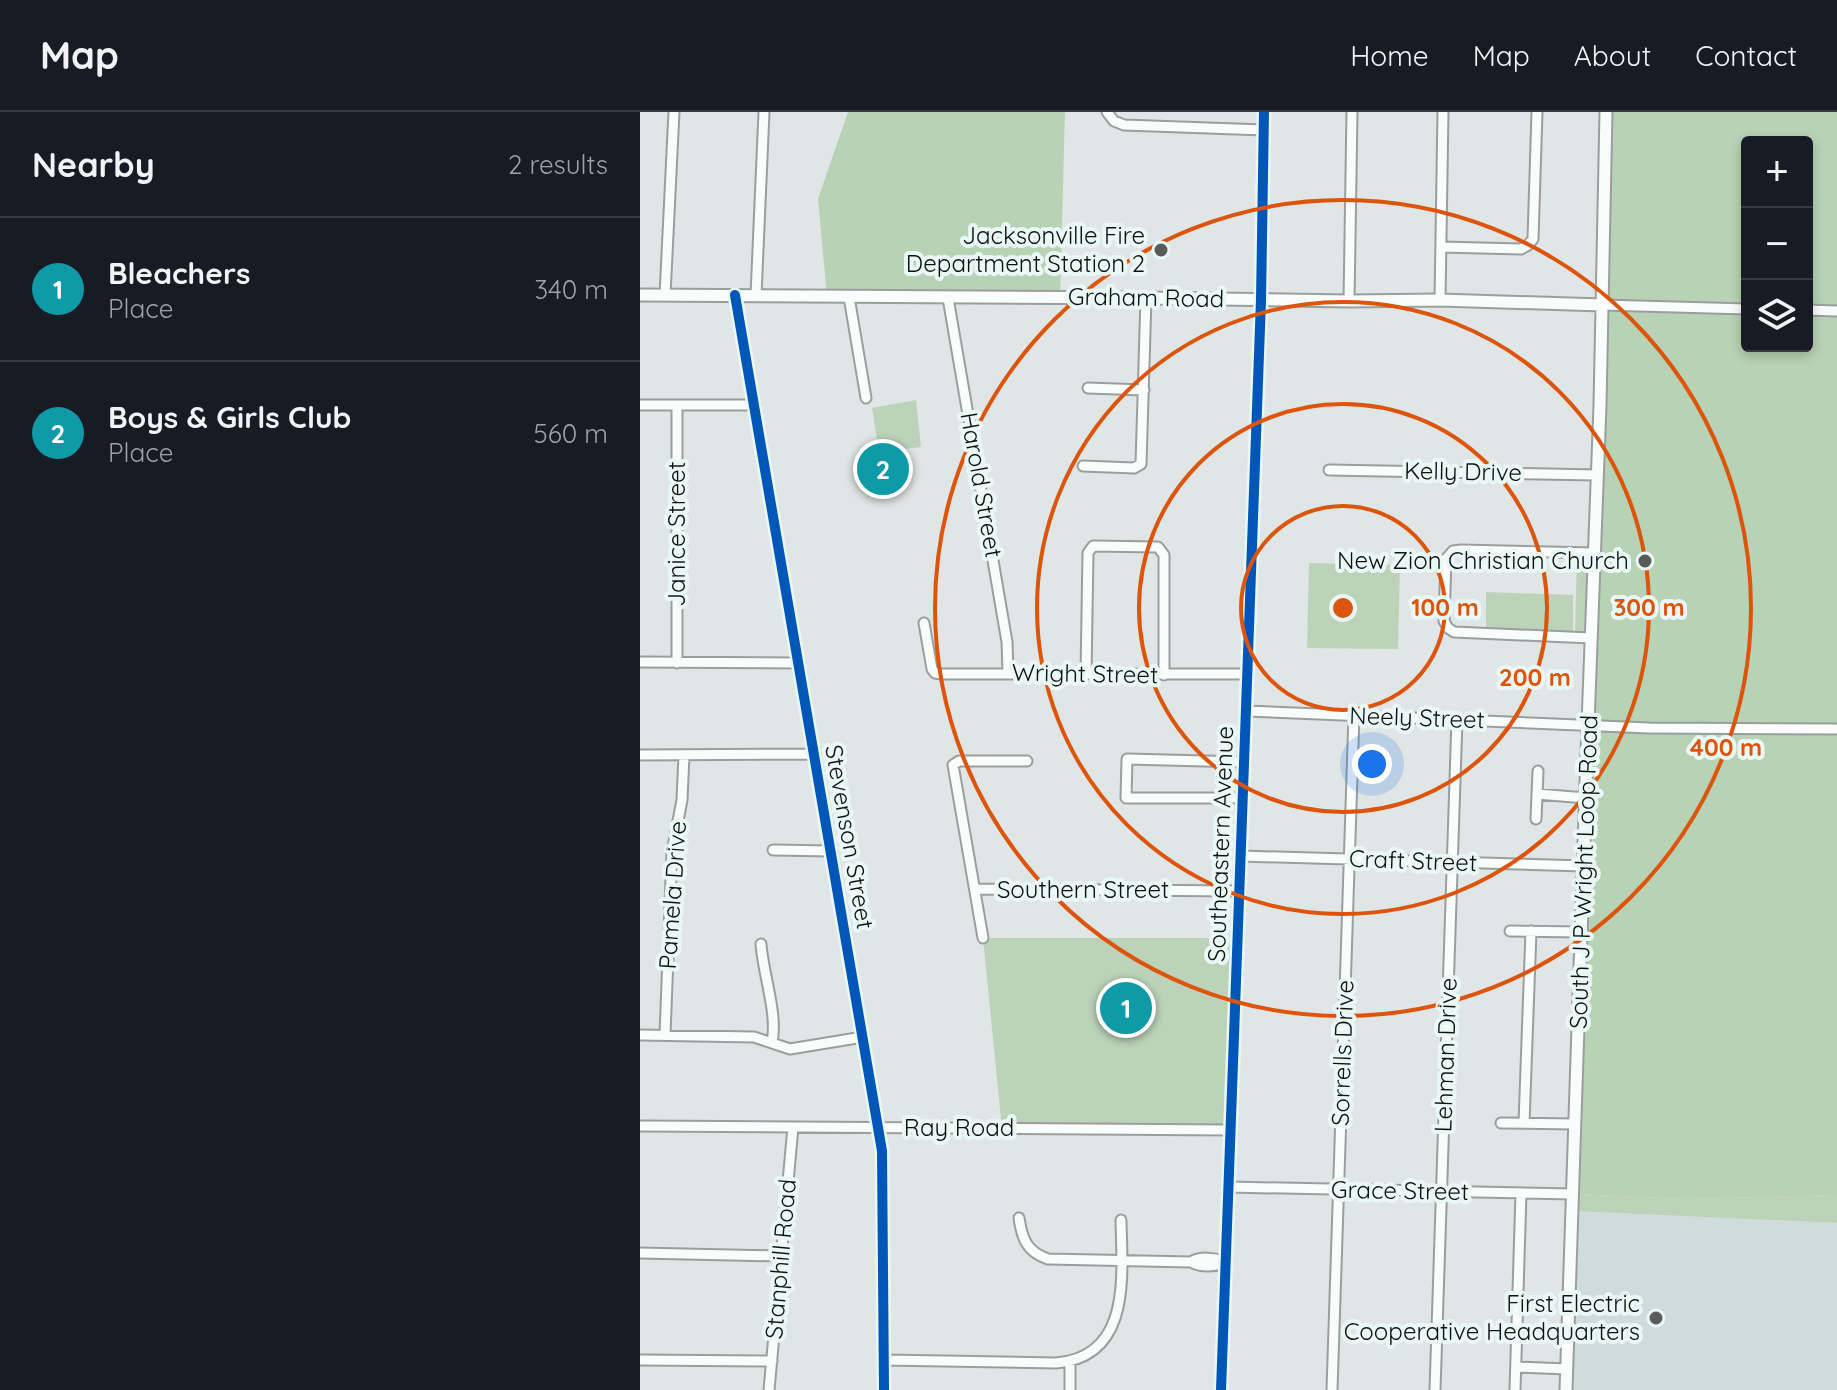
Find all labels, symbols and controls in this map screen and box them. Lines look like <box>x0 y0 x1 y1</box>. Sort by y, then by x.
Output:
text: Map <box>40 31 119 79</box>
text: Home <box>1350 38 1429 73</box>
text: Map <box>1473 38 1530 73</box>
text: About <box>1574 38 1651 73</box>
text: Contact <box>1695 38 1797 73</box>
map controls <box>1741 136 1813 352</box>
button: + <box>1741 136 1813 208</box>
text: Nearby <box>32 143 155 186</box>
text: 2 results <box>508 148 608 181</box>
button: − <box>1741 208 1813 280</box>
place label: Jacksonville Fire Department Station 2 <box>906 220 1145 278</box>
marker: Jacksonville Fire Department Station 2 <box>1152 241 1170 259</box>
text: Bleachers <box>108 254 250 292</box>
text: 1 <box>53 273 63 306</box>
text: 340 m <box>534 273 608 306</box>
button: layers <box>1741 280 1813 352</box>
street label: Graham Road <box>1068 281 1224 313</box>
text: Place <box>108 292 173 325</box>
text: Boys & Girls Club <box>108 398 351 436</box>
street label: Harold Street <box>954 410 1010 560</box>
text: 2 <box>51 417 65 450</box>
text: 560 m <box>534 417 608 450</box>
text: Place <box>108 436 173 469</box>
pin: 2 <box>857 439 909 499</box>
street label: Kelly Drive <box>1404 455 1522 487</box>
street label: Janice Street <box>661 461 691 607</box>
place label: New Zion Christian Church <box>1337 545 1629 575</box>
marker: New Zion Christian Church <box>1636 552 1654 570</box>
text: 100 m <box>1411 592 1479 622</box>
text: 300 m <box>1613 592 1685 622</box>
centre of rings <box>1329 594 1357 622</box>
street label: Wright Street <box>1012 657 1158 689</box>
text: 200 m <box>1499 662 1571 692</box>
street label: Neely Street <box>1349 700 1485 734</box>
street label: South J P Wright Loop Road <box>1563 714 1603 1030</box>
street label: Southeastern Avenue <box>1201 725 1239 963</box>
text: 400 m <box>1690 732 1762 762</box>
street label: Stevenson Street <box>819 742 881 931</box>
your location <box>1352 744 1392 784</box>
street label: Pamela Drive <box>652 820 692 970</box>
street label: Craft Street <box>1348 843 1478 877</box>
street label: Southern Street <box>997 874 1169 904</box>
street label: Lehman Drive <box>1427 977 1463 1133</box>
pin: 1 <box>1100 978 1152 1038</box>
street label: Sorrells Drive <box>1324 979 1360 1127</box>
street label: Ray Road <box>904 1112 1014 1142</box>
street label: Grace Street <box>1331 1174 1469 1206</box>
street label: Stanphill Road <box>758 1178 802 1340</box>
place label: First Electric Cooperative Headquarters <box>1344 1288 1640 1346</box>
marker: First Electric Cooperative Headquarters <box>1647 1309 1665 1327</box>

